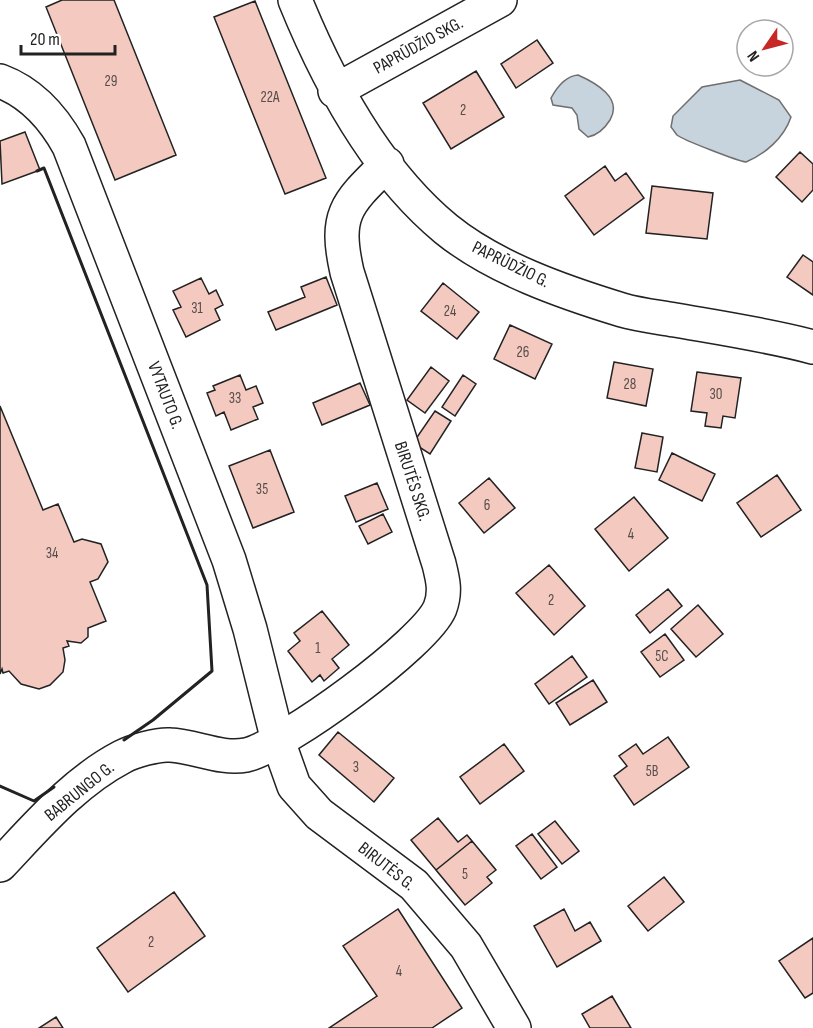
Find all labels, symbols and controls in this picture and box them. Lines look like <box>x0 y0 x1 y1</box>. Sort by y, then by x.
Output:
street label: PAPRŪDŽIO SKG. <box>370 12 467 79</box>
scale bar <box>21 18 116 56</box>
north arrow <box>735 18 795 78</box>
text: 20 m <box>30 29 60 50</box>
text: N <box>744 47 764 65</box>
house number: 29 <box>105 72 117 91</box>
house number: 22A <box>261 88 280 107</box>
house number: 2 <box>460 101 466 120</box>
street label: PAPRŪDŽIO G. <box>469 237 553 292</box>
house number: 31 <box>191 299 204 318</box>
house number: 24 <box>444 302 456 321</box>
house number: 26 <box>517 343 529 362</box>
street label: VYTAUTO G. <box>143 359 188 432</box>
house number: 28 <box>624 375 636 394</box>
house number: 30 <box>710 385 722 404</box>
house number: 33 <box>229 389 241 408</box>
street label: BIRUTĖS SKG. <box>390 439 435 523</box>
house number: 35 <box>256 480 268 499</box>
house number: 6 <box>484 496 490 515</box>
house number: 4 <box>628 525 634 544</box>
house number: 34 <box>46 544 58 563</box>
house number: 2 <box>548 591 554 610</box>
house number: 1 <box>315 639 321 658</box>
house number: 5C <box>655 647 669 666</box>
street label: BABRUNGO G. <box>40 757 118 826</box>
house number: 3 <box>353 758 359 777</box>
house number: 5B <box>646 762 659 781</box>
street label: BIRUTĖS G. <box>354 838 419 895</box>
house number: 5 <box>462 865 468 884</box>
house number: 2 <box>148 933 154 952</box>
house number: 4 <box>396 962 402 981</box>

